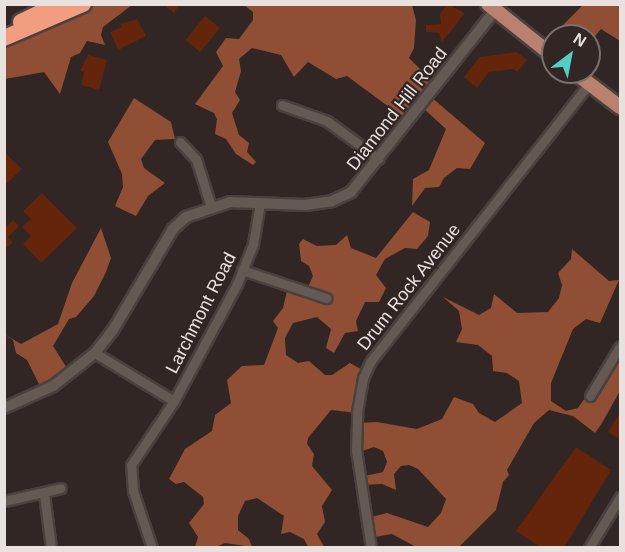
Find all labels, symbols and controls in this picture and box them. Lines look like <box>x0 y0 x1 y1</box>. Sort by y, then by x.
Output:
north arrow <box>541 24 601 84</box>
text: N <box>570 30 589 50</box>
street label: Diamond Hill Road <box>342 43 452 175</box>
street label: Drum Rock Avenue <box>353 219 465 355</box>
street label: Larchmont Road <box>161 249 241 377</box>

